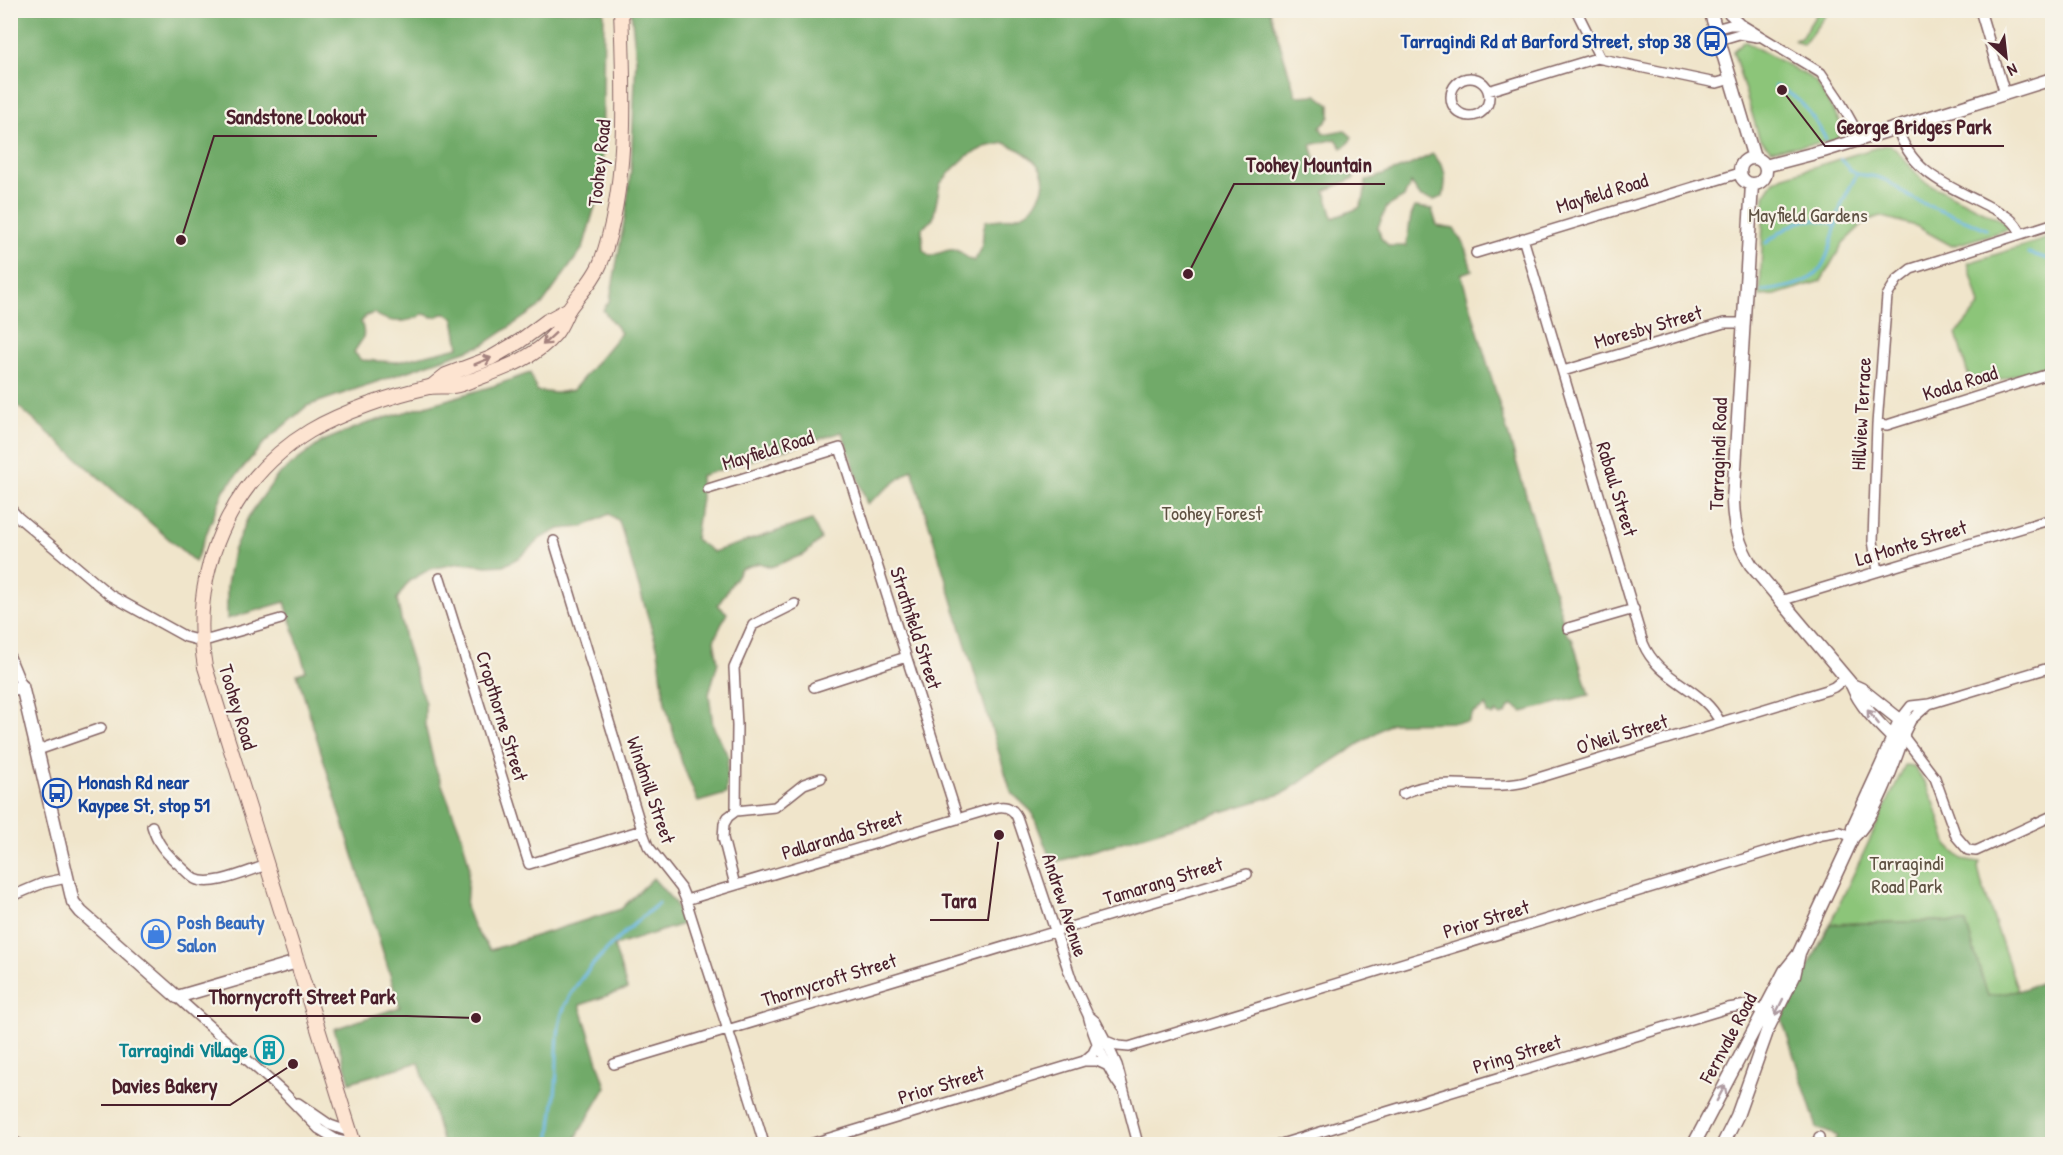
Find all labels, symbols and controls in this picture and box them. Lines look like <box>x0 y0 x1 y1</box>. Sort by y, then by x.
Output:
bus stop icon: Tarragindi Rd at Barford Street, stop 38 <box>1696 25 1728 57</box>
place label: Tarragindi Rd at Barford Street, stop 38 <box>1400 27 1691 55</box>
north arrow <box>1976 27 2036 87</box>
text: N <box>2004 59 2022 82</box>
callout: Sandstone Lookout <box>214 97 377 136</box>
text: Sandstone Lookout <box>226 102 367 131</box>
callout: George Bridges Park <box>1825 107 2004 146</box>
text: George Bridges Park <box>1837 112 1992 142</box>
street label: Toohey Road <box>580 118 617 208</box>
callout: Toohey Mountain <box>1234 145 1385 184</box>
text: Toohey Mountain <box>1245 150 1372 180</box>
street label: Mayfield Road <box>1553 166 1651 219</box>
park label: Mayfield Gardens <box>1748 201 1868 228</box>
street label: Moresby Street <box>1591 298 1706 355</box>
one-way arrow <box>541 332 556 346</box>
one-way arrow <box>473 355 492 366</box>
street label: Hillview Terrace <box>1844 357 1877 471</box>
street label: Koala Road <box>1919 358 2001 407</box>
street label: Tarragindi Road <box>1702 397 1733 511</box>
street label: Mayfield Road <box>719 423 817 476</box>
street label: Rabaul Street <box>1590 438 1645 540</box>
park label: Toohey Forest <box>1162 499 1263 526</box>
street label: La Monte Street <box>1852 512 1971 572</box>
street label: Strathfield Street <box>884 563 949 694</box>
street label: Cropthorne Street <box>470 648 535 785</box>
street label: Toohey Road <box>213 661 264 753</box>
street label: O'Neil Street <box>1573 707 1672 760</box>
one-way arrow <box>1867 709 1880 725</box>
street label: Windmill Street <box>621 733 683 848</box>
place label: Monash Rd near Kaypee St, stop 51 <box>78 768 210 819</box>
bus stop icon: Monash Rd near Kaypee St, stop 51 <box>41 777 73 809</box>
street label: Pallaranda Street <box>778 803 907 866</box>
street label: Tamarang Street <box>1100 849 1227 911</box>
park label: Tarragindi Road Park <box>1869 849 1945 899</box>
street label: Andrew Avenue <box>1036 850 1095 960</box>
callout: Tara <box>930 881 988 920</box>
text: Tara <box>941 886 977 915</box>
street label: Prior Street <box>1439 892 1533 944</box>
place label: Posh Beauty Salon <box>177 908 265 958</box>
shop icon: Posh Beauty Salon <box>140 918 172 950</box>
street label: Thornycroft Street <box>758 946 901 1013</box>
callout: Thornycroft Street Park <box>197 977 407 1016</box>
text: Thornycroft Street Park <box>208 982 396 1012</box>
street label: Fernvale Road <box>1692 988 1763 1089</box>
one-way arrow <box>1772 998 1784 1016</box>
street label: Pring Street <box>1469 1027 1565 1080</box>
building icon: Tarragindi Village <box>253 1034 285 1066</box>
place label: Tarragindi Village <box>118 1036 248 1064</box>
street label: Prior Street <box>894 1058 988 1110</box>
callout: Davies Bakery <box>101 1066 230 1105</box>
text: Davies Bakery <box>112 1071 218 1101</box>
one-way arrow <box>1715 1085 1727 1102</box>

